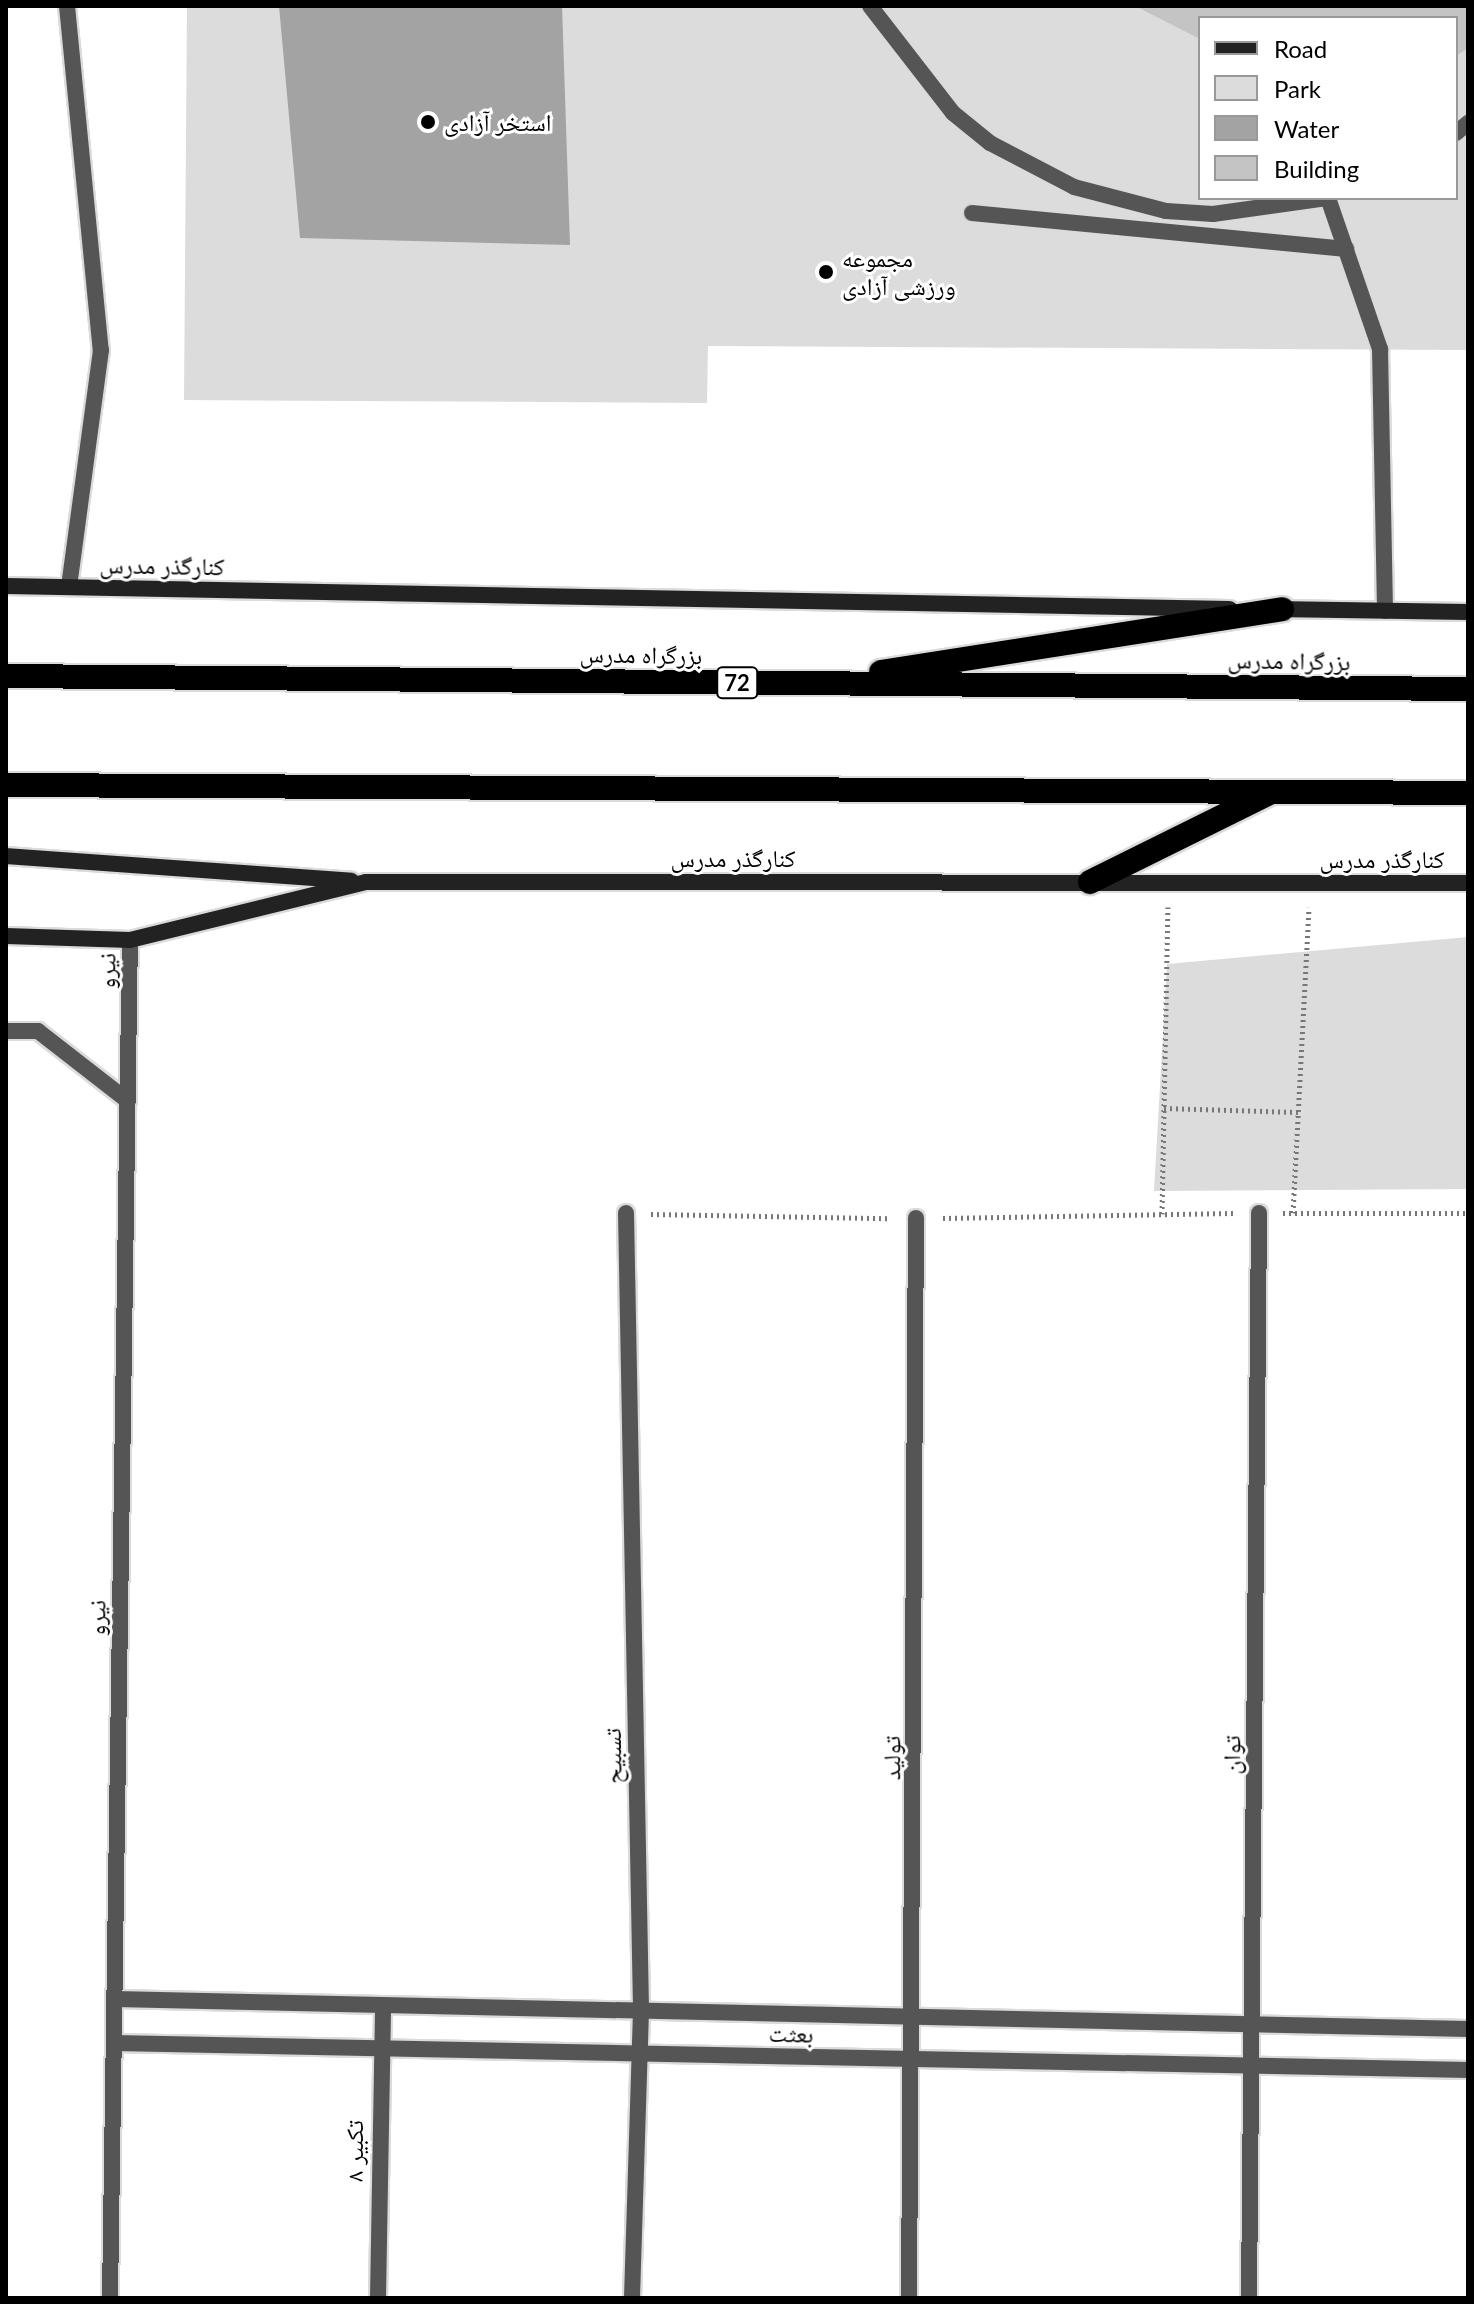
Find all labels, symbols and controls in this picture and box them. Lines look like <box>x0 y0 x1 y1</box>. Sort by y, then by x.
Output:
legend <box>1198 16 1458 200</box>
text: Road <box>1274 34 1327 63</box>
text: Park <box>1274 74 1321 103</box>
place label: استخر آزادی <box>444 108 551 136</box>
marker: استخر آزادی <box>419 113 437 131</box>
text: Water <box>1274 114 1339 143</box>
text: Building <box>1274 154 1359 183</box>
place label: مجموعه ورزشی آزادی <box>842 244 956 300</box>
marker: مجموعه ورزشی آزادی <box>817 263 835 281</box>
street label: کنارگذر مدرس <box>99 550 225 580</box>
street label: بزرگراه مدرس <box>579 639 703 669</box>
street label: بزرگراه مدرس <box>1227 645 1351 675</box>
road number: 72 <box>715 665 759 701</box>
street label: کنارگذر مدرس <box>671 844 795 872</box>
street label: کنارگذر مدرس <box>1320 845 1444 873</box>
street label: نیرو <box>91 953 121 989</box>
street label: نیرو <box>81 1600 111 1636</box>
street label: تسبیح <box>597 1728 627 1784</box>
street label: توان <box>1217 1735 1245 1775</box>
street label: تولید <box>877 1736 905 1780</box>
street label: بعثت <box>768 2018 814 2048</box>
street label: تکبیر ۸ <box>340 2120 368 2182</box>

